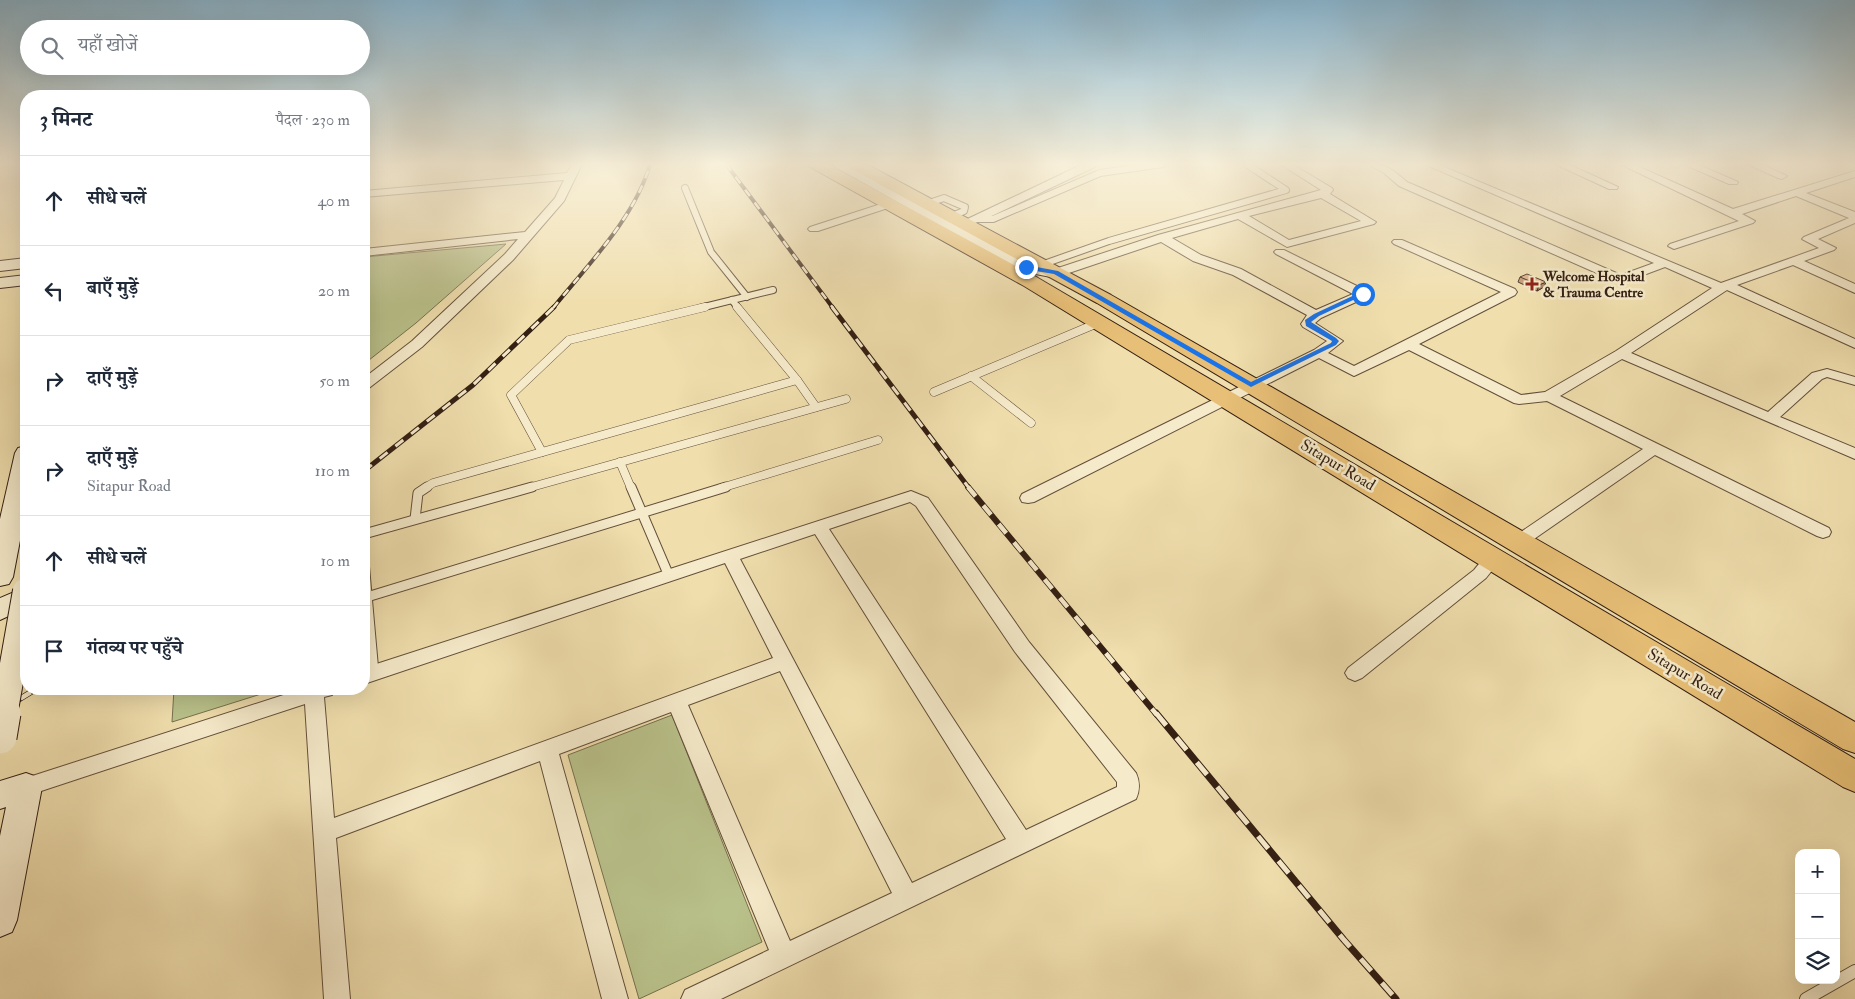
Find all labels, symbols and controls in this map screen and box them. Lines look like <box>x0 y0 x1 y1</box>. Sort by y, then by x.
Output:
search box <box>20 20 370 75</box>
text: यहाँ खोजें <box>78 33 138 57</box>
icon: search <box>38 34 66 62</box>
text: 3 मिनट <box>40 106 92 133</box>
text: पैदल · 230 m <box>276 110 350 130</box>
text: सीधे चलें <box>87 186 146 210</box>
icon: ahead <box>40 187 68 215</box>
text: 40 m <box>317 191 350 211</box>
route end <box>1015 256 1038 279</box>
place label: Welcome Hospital & Trauma Centre <box>1542 268 1645 301</box>
text: बाएँ मुड़ें <box>87 276 138 300</box>
icon: left <box>40 277 68 305</box>
marker: Welcome Hospital & Trauma Centre <box>1525 277 1539 291</box>
text: 20 m <box>318 281 350 301</box>
route start <box>1352 283 1375 306</box>
text: दाएँ मुड़ें <box>87 366 138 390</box>
icon: right <box>40 367 68 395</box>
text: 50 m <box>319 371 350 391</box>
street label: Sitapur Road <box>1296 435 1379 496</box>
text: दाएँ मुड़ें <box>87 446 138 470</box>
icon: right <box>40 457 68 485</box>
text: 110 m <box>315 461 350 481</box>
text: Sitapur Road <box>87 476 171 496</box>
text: सीधे चलें <box>87 546 146 570</box>
icon: ahead <box>40 547 68 575</box>
text: 10 m <box>320 551 350 571</box>
text: गंतव्य पर पहुँचे <box>87 636 183 660</box>
icon: arrive <box>40 637 68 665</box>
street label: Sitapur Road <box>1643 644 1726 705</box>
map controls <box>1795 849 1840 984</box>
button: + <box>1795 849 1840 894</box>
button: − <box>1795 894 1840 939</box>
button: layers <box>1795 939 1840 984</box>

